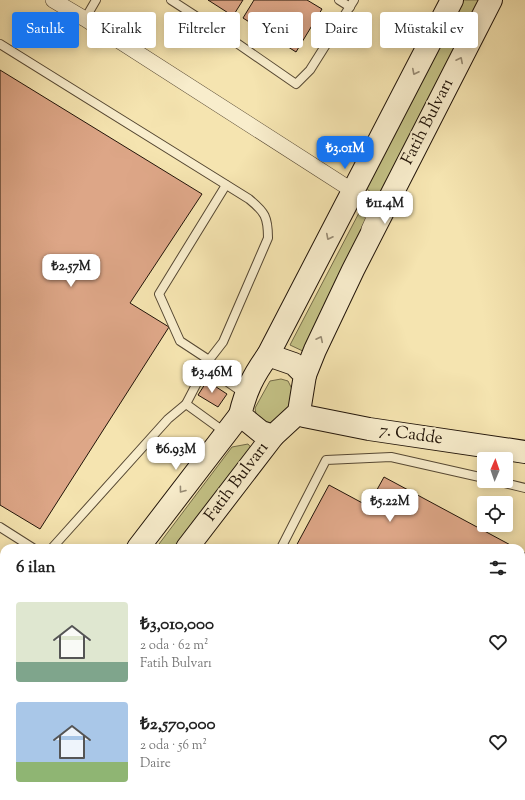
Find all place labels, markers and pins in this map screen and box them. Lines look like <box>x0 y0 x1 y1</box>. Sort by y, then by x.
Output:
pin: ₺3.01M <box>312 136 378 170</box>
pin: ₺11.4M <box>352 191 418 225</box>
pin: ₺2.57M <box>38 254 104 288</box>
pin: ₺3.46M <box>179 360 245 394</box>
pin: ₺6.93M <box>143 437 209 471</box>
pin: ₺5.22M <box>357 489 423 523</box>

